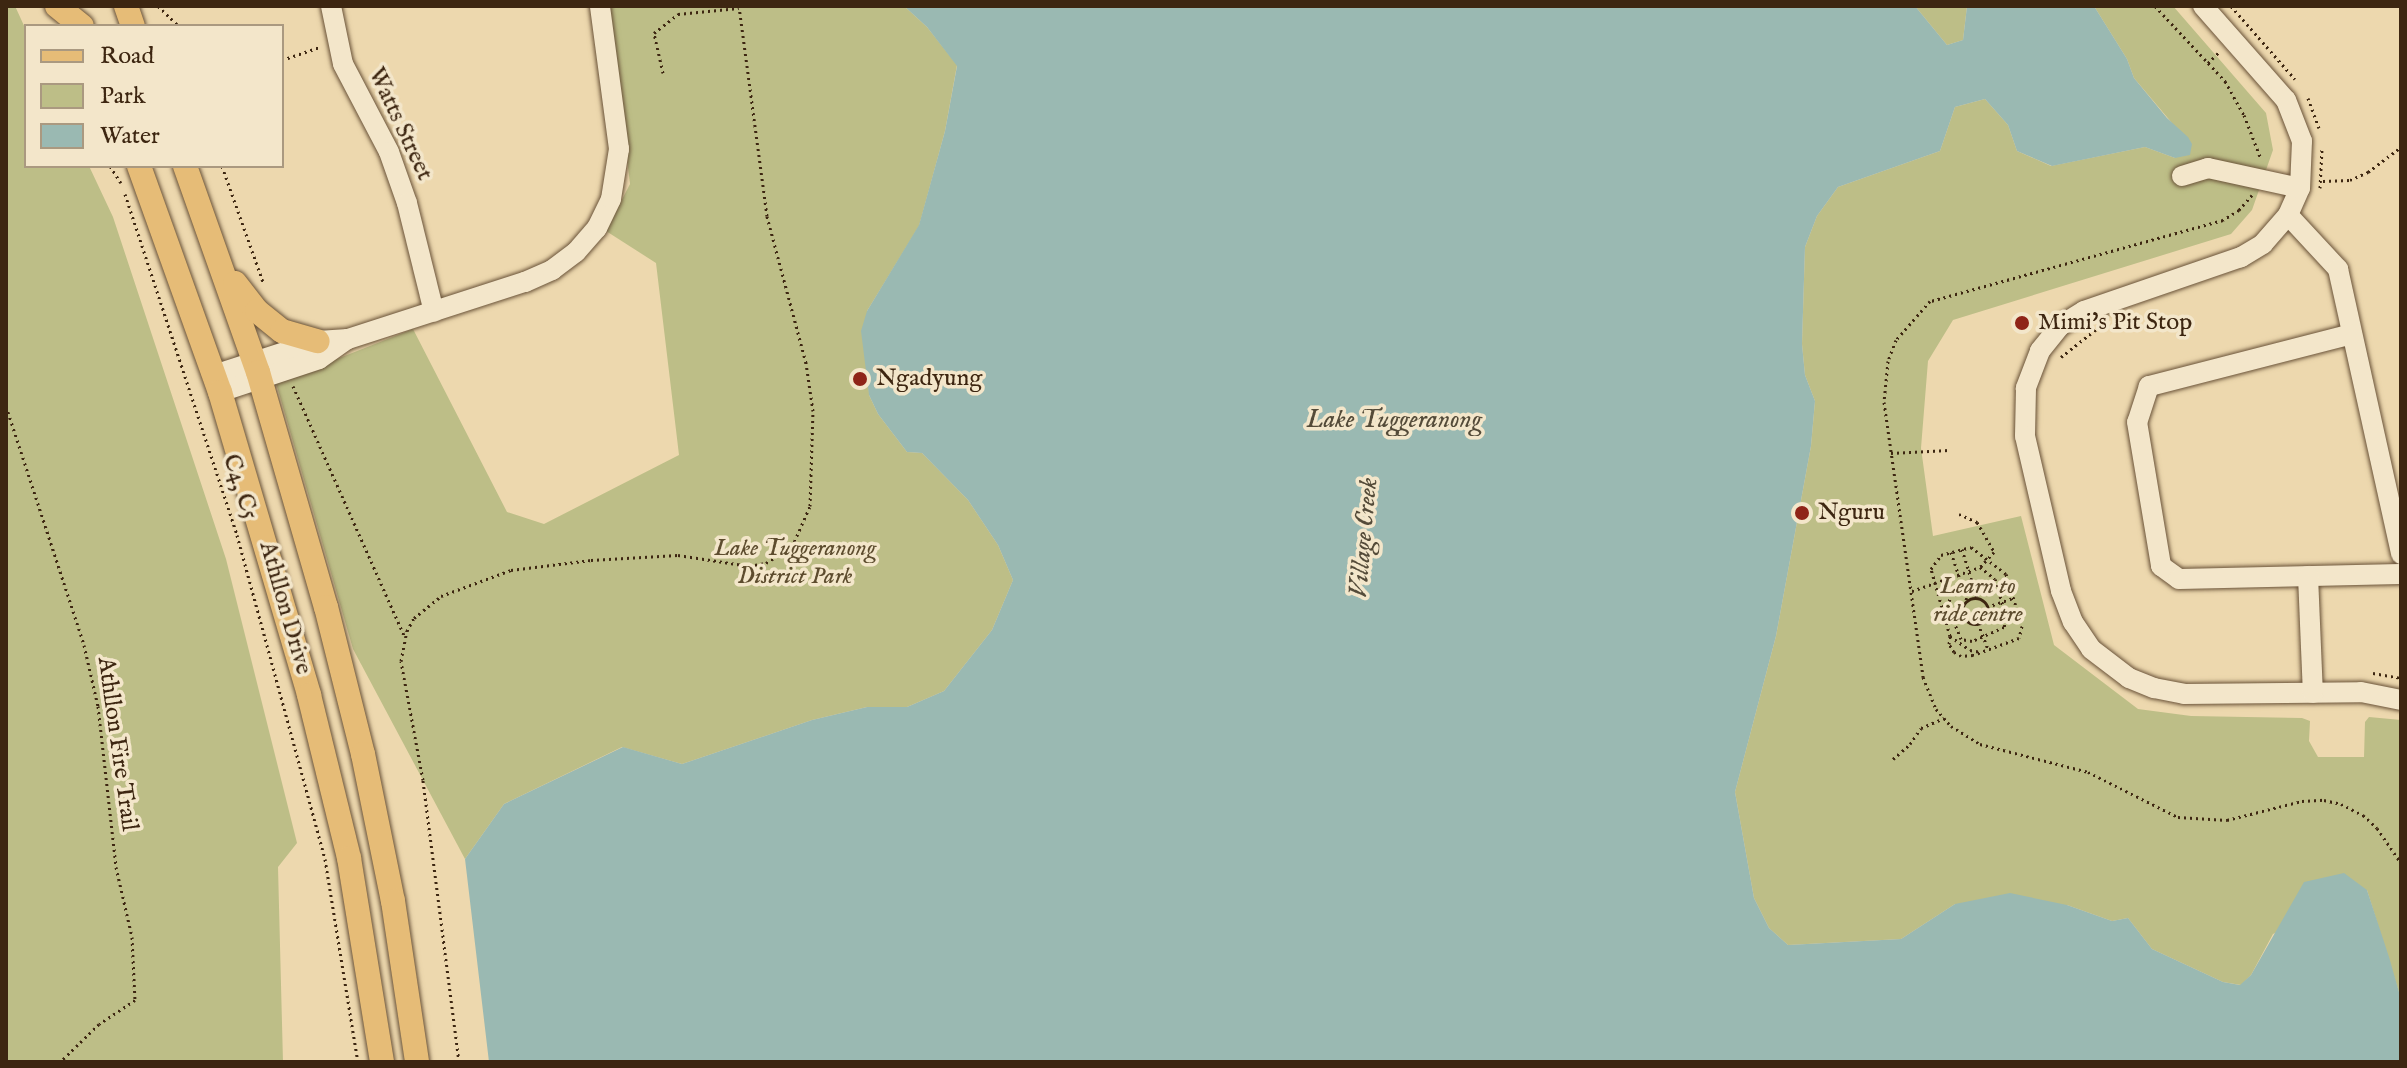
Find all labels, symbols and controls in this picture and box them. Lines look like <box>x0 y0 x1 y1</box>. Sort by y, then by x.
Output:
legend <box>24 24 284 168</box>
text: Road <box>100 41 154 72</box>
street label: Watts Street <box>361 63 439 185</box>
text: Park <box>100 81 146 112</box>
text: Water <box>100 121 160 152</box>
place label: Mimi's Pit Stop <box>2038 309 2192 337</box>
marker: Mimi's Pit Stop <box>2013 314 2031 332</box>
place label: Ngadyung <box>876 365 982 393</box>
marker: Ngadyung <box>851 370 869 388</box>
water label: Lake Tuggeranong <box>1307 404 1481 436</box>
street label: C4, C5 <box>216 451 264 523</box>
water label: Village Creek <box>1343 476 1385 600</box>
place label: Nguru <box>1818 499 1885 527</box>
marker: Nguru <box>1793 504 1811 522</box>
park label: Lake Tuggeranong District Park <box>714 535 876 591</box>
street label: Athllon Drive <box>252 538 318 678</box>
park label: Learn to ride centre <box>1933 573 2023 629</box>
street label: Athllon Fire Trail <box>91 655 143 833</box>

